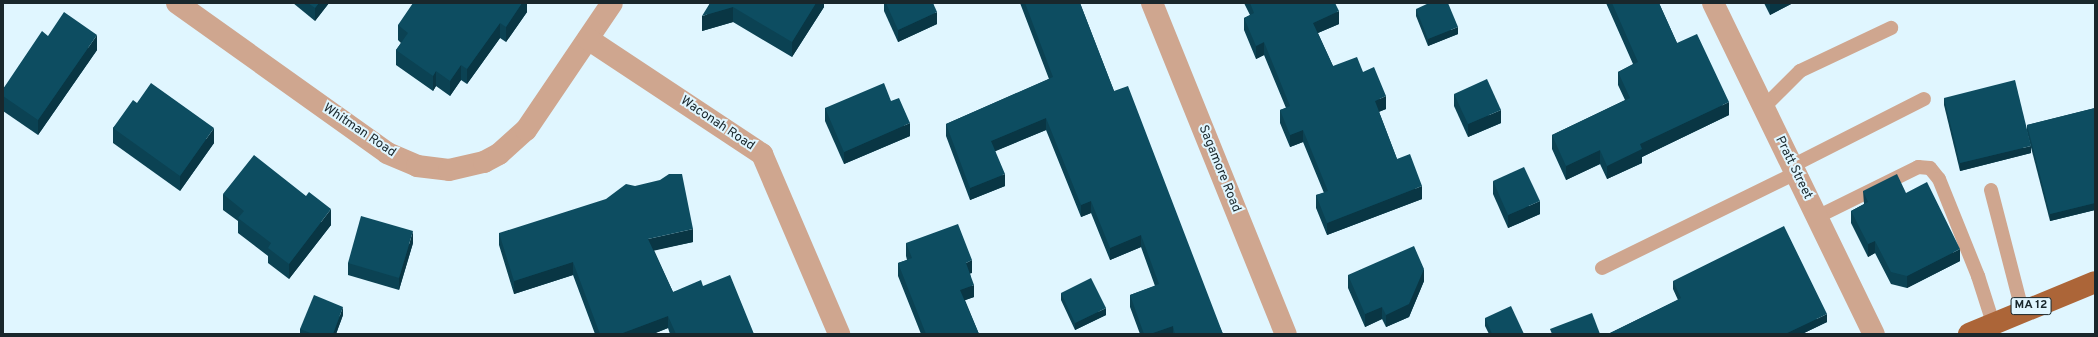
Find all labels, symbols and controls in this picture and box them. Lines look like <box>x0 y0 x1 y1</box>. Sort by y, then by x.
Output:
street label: Waconah Road <box>677 93 757 155</box>
street label: Whitman Road <box>320 101 398 161</box>
street label: Sagamore Road <box>1194 123 1244 215</box>
street label: Pratt Street <box>1771 134 1815 202</box>
road number: MA 12 <box>2010 296 2052 316</box>

